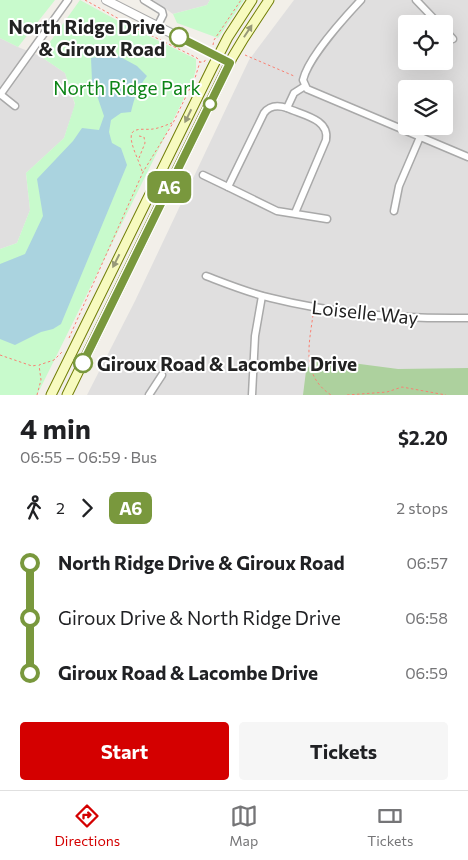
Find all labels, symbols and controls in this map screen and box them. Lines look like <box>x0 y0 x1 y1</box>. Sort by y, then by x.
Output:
place label: North Ridge Drive & Giroux Road <box>9 15 165 60</box>
map controls <box>398 15 453 135</box>
button: locate <box>398 15 453 70</box>
one-way arrow <box>243 24 253 37</box>
marker: North Ridge Drive & Giroux Road <box>169 27 189 47</box>
park label: North Ridge Park <box>53 76 201 99</box>
button: layers <box>398 80 453 135</box>
unlabelled marker <box>203 97 217 111</box>
one-way arrow <box>184 109 192 123</box>
line badge: A6 <box>146 171 192 203</box>
text: A6 <box>157 176 181 198</box>
one-way arrow <box>112 254 120 269</box>
street label: Loiselle Way <box>311 295 420 329</box>
place label: Giroux Road & Lacombe Drive <box>97 352 357 375</box>
marker: Giroux Road & Lacombe Drive <box>73 353 93 373</box>
text: 4 min <box>20 411 91 445</box>
text: $2.20 <box>398 426 448 449</box>
text: 06:55 – 06:59 · Bus <box>20 447 157 466</box>
icon: walk <box>20 494 48 522</box>
icon: forward <box>73 494 101 522</box>
text: A6 <box>119 497 142 519</box>
text: 2 <box>56 498 65 517</box>
text: 2 stops <box>396 498 448 517</box>
text: North Ridge Drive & Giroux Road <box>58 551 345 574</box>
text: 06:57 <box>406 553 448 572</box>
text: Giroux Drive & North Ridge Drive <box>58 606 341 629</box>
text: 06:58 <box>405 608 448 627</box>
text: Giroux Road & Lacombe Drive <box>58 661 318 684</box>
text: 06:59 <box>405 663 448 682</box>
button: Start <box>20 722 229 780</box>
button: Tickets <box>239 722 448 780</box>
tab: Directions <box>55 802 120 849</box>
tab: Map <box>229 802 258 849</box>
tab: Tickets <box>367 802 413 849</box>

